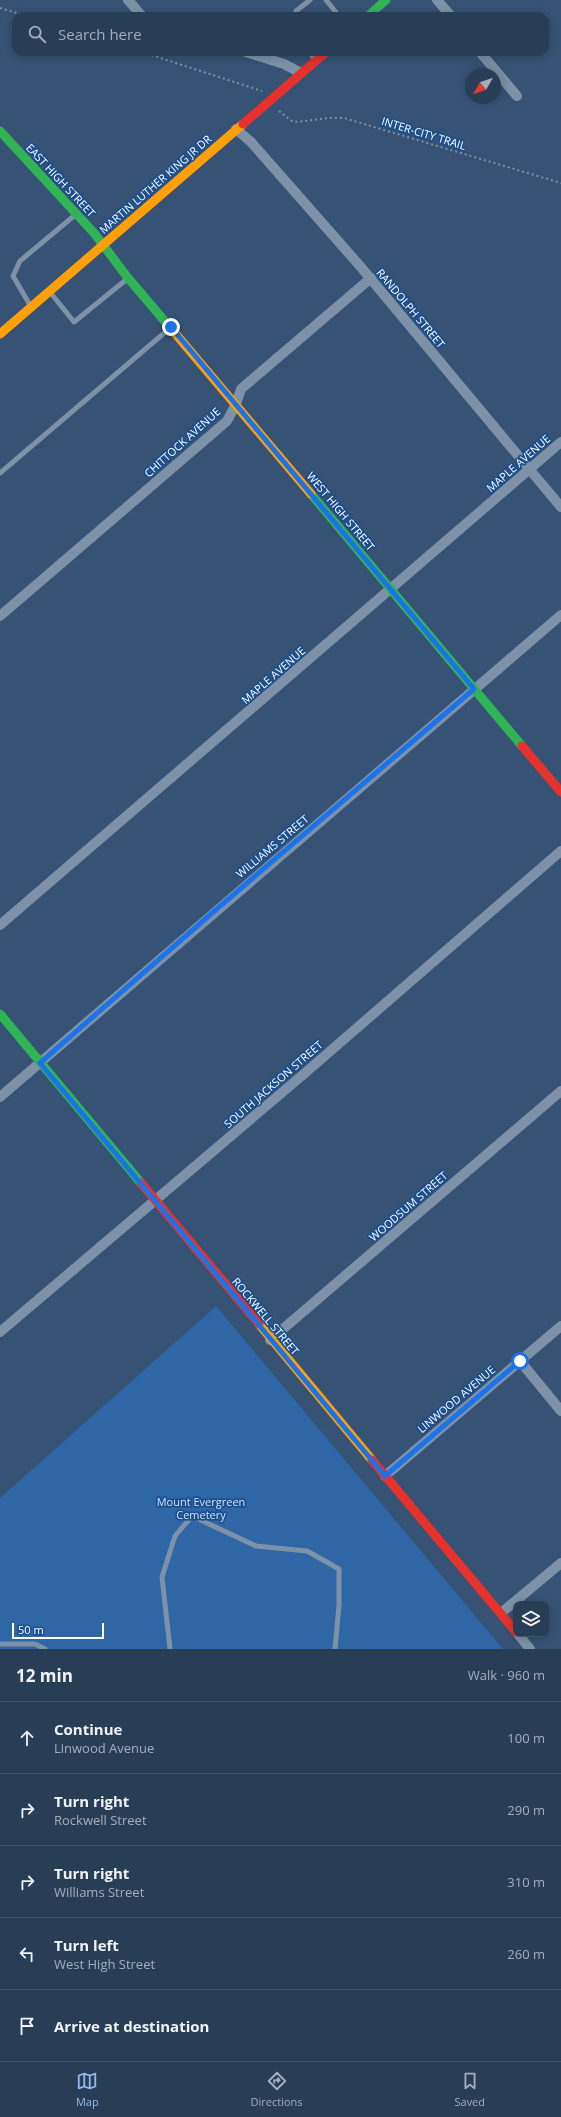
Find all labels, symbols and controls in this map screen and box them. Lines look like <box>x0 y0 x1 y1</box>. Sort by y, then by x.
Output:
search box <box>12 12 549 56</box>
icon: search <box>26 23 48 45</box>
text: Search here <box>58 24 142 44</box>
north arrow <box>465 68 501 104</box>
street label: INTER-CITY TRAIL <box>380 113 468 153</box>
street label: MARTIN LUTHER KING JR DR <box>96 131 214 237</box>
street label: EAST HIGH STREET <box>23 140 99 220</box>
street label: RANDOLPH STREET <box>373 265 449 351</box>
route end <box>162 318 180 336</box>
street label: CHITTOCK AVENUE <box>141 404 223 480</box>
street label: MAPLE AVENUE <box>483 431 553 495</box>
street label: WEST HIGH STREET <box>304 468 378 554</box>
street label: MAPLE AVENUE <box>238 643 308 707</box>
street label: WILLIAMS STREET <box>232 811 312 881</box>
street label: SOUTH JACKSON STREET <box>220 1037 326 1131</box>
street label: WOODSUM STREET <box>366 1168 450 1244</box>
street label: ROCKWELL STREET <box>229 1274 303 1358</box>
route start <box>511 1352 529 1370</box>
street label: LINWOOD AVENUE <box>414 1362 498 1436</box>
park label: Mount Evergreen Cemetery <box>157 1494 245 1522</box>
map controls <box>513 1601 549 1637</box>
button: layers <box>513 1601 549 1637</box>
scale bar <box>12 1621 104 1640</box>
text: 50 m <box>18 1622 44 1637</box>
text: 12 min <box>16 1664 73 1687</box>
text: Walk · 960 m <box>468 1666 545 1684</box>
text: Continue <box>54 1719 122 1739</box>
icon: ahead <box>16 1727 38 1749</box>
text: 100 m <box>507 1729 545 1747</box>
text: Linwood Avenue <box>54 1739 154 1757</box>
text: Turn right <box>54 1791 129 1811</box>
icon: right <box>16 1799 38 1821</box>
text: 290 m <box>507 1801 545 1819</box>
text: Rockwell Street <box>54 1811 147 1829</box>
text: Turn right <box>54 1863 129 1883</box>
icon: right <box>16 1871 38 1893</box>
text: 310 m <box>507 1873 545 1891</box>
text: Williams Street <box>54 1883 144 1901</box>
text: Turn left <box>54 1935 119 1955</box>
icon: left <box>16 1943 38 1965</box>
text: 260 m <box>507 1945 545 1963</box>
text: West High Street <box>54 1955 155 1973</box>
icon: arrive <box>16 2015 38 2037</box>
text: Arrive at destination <box>54 2016 209 2036</box>
tab: Map <box>76 2070 99 2109</box>
tab: Directions <box>251 2070 303 2109</box>
tab: Saved <box>454 2070 485 2109</box>

